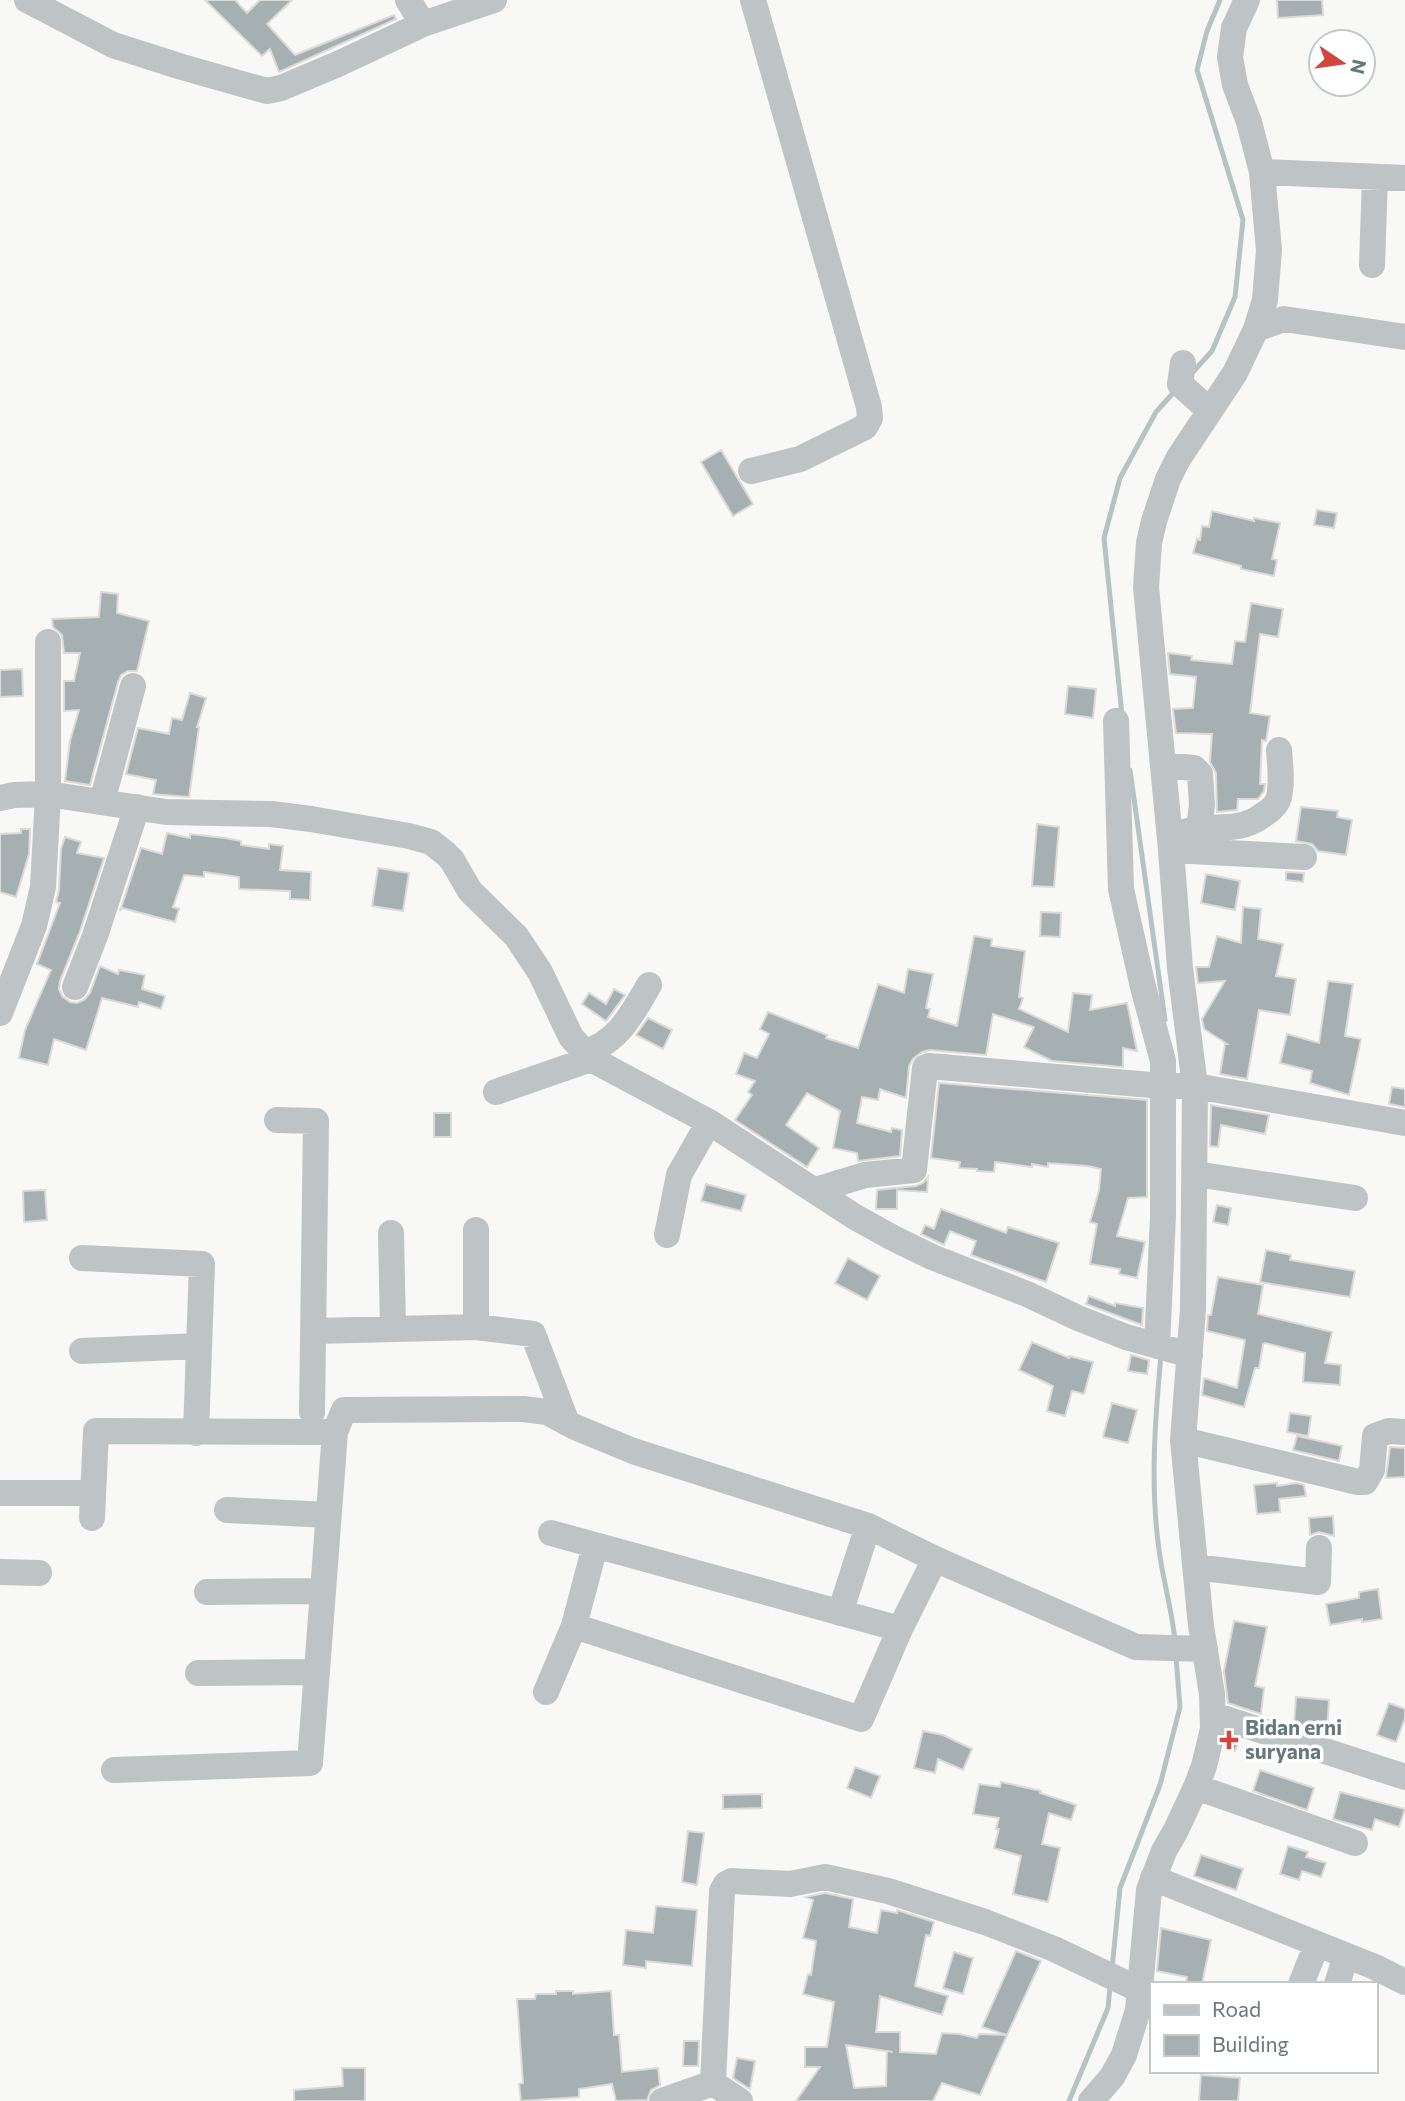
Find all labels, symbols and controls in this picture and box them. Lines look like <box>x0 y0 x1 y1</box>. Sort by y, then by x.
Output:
north arrow <box>1307 28 1377 98</box>
text: N <box>1346 57 1372 76</box>
place label: Bidan erni suryana <box>1245 1714 1342 1763</box>
marker: Bidan erni suryana <box>1219 1730 1239 1750</box>
legend <box>1150 1982 1377 2073</box>
text: Road <box>1212 1996 1261 2021</box>
text: Building <box>1212 2031 1289 2056</box>

